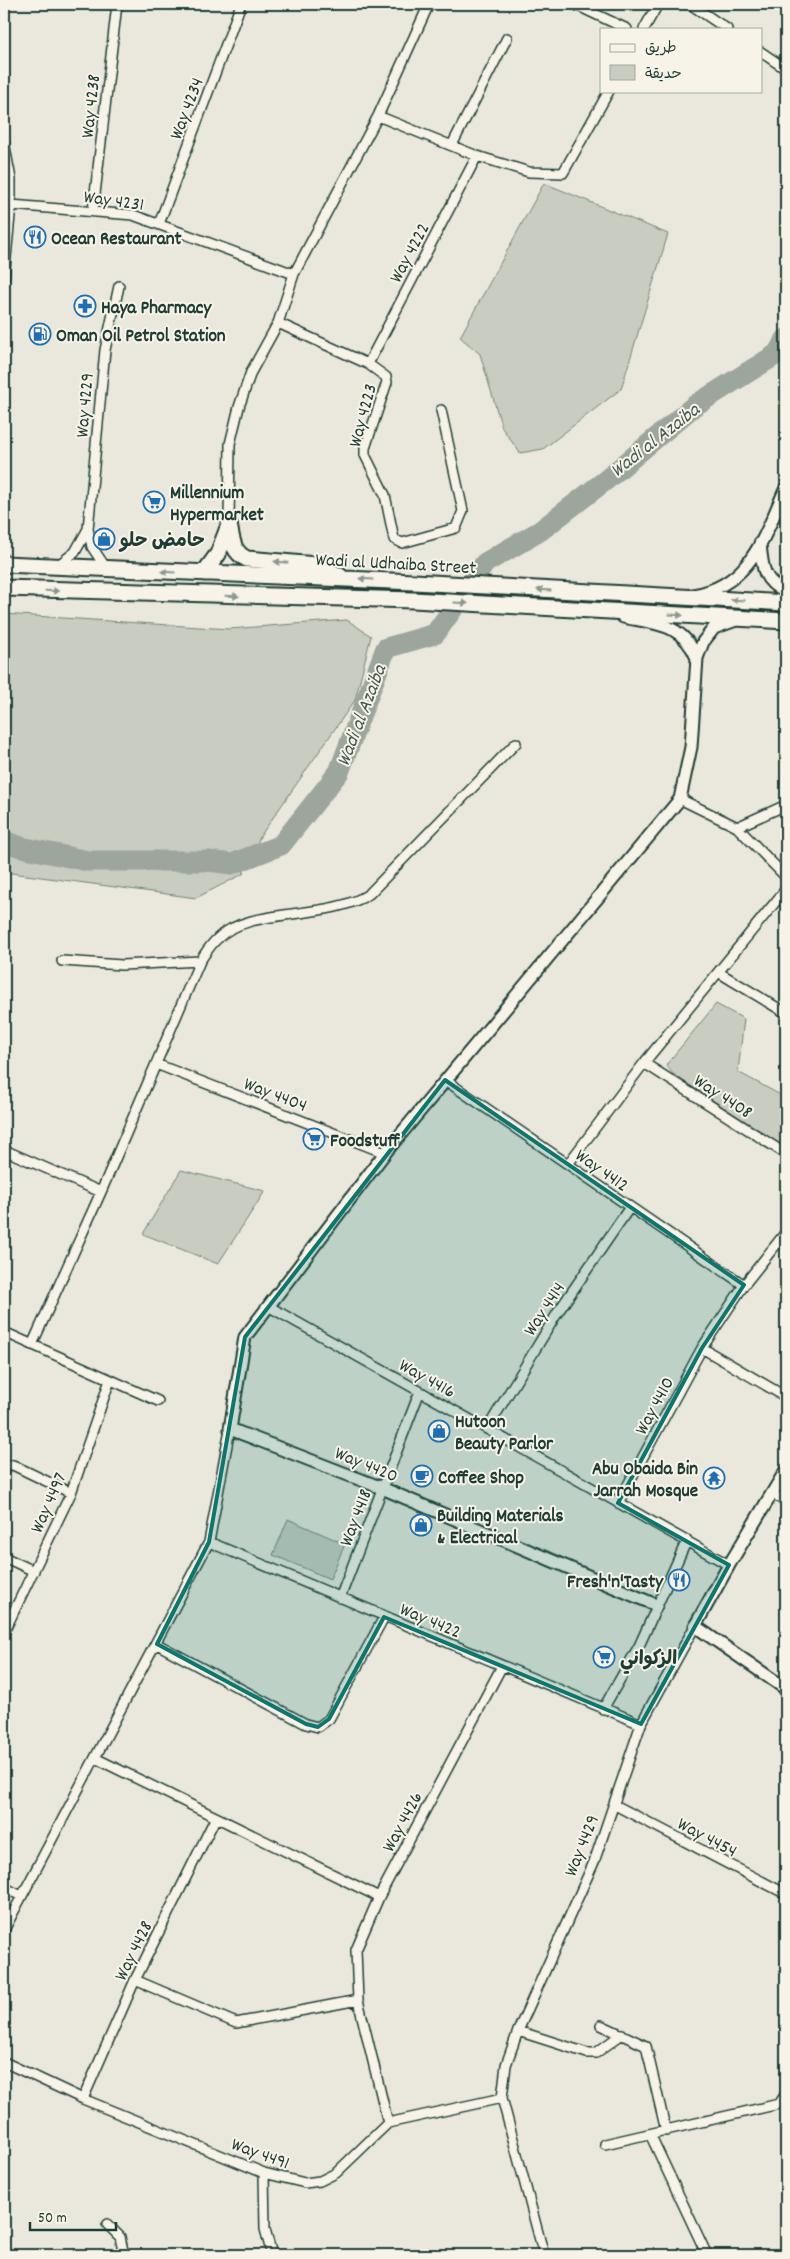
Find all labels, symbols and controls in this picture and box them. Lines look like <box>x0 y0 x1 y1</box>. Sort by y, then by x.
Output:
legend <box>600 28 762 92</box>
text: طريق <box>645 38 677 60</box>
text: حديقة <box>645 64 682 86</box>
street label: Way 4238 <box>76 73 109 140</box>
street label: Way 4234 <box>164 74 212 144</box>
street label: Way 4231 <box>82 185 145 220</box>
street label: Way 4222 <box>384 219 438 289</box>
restaurant icon: Ocean Restaurant <box>23 225 47 249</box>
place label: Ocean Restaurant <box>51 227 181 254</box>
pharmacy icon: Haya Pharmacy <box>73 294 97 318</box>
place label: Haya Pharmacy <box>101 296 212 323</box>
fuel station icon: Oman Oil Petrol Station <box>28 322 52 346</box>
place label: Oman Oil Petrol Station <box>56 324 226 351</box>
street label: Way 4229 <box>70 372 103 439</box>
street label: Way 4223 <box>343 381 386 451</box>
water label: Wadi al Azaiba <box>605 396 708 485</box>
place label: Millennium Hypermarket <box>170 481 264 530</box>
supermarket icon: Millennium Hypermarket <box>142 490 166 514</box>
shop icon: حامض حلو <box>92 527 116 551</box>
place label: حامض حلو <box>118 529 205 556</box>
street label: Wadi al Udhaiba Street <box>315 548 477 583</box>
one-way arrow <box>273 557 289 565</box>
one-way arrow <box>160 567 176 575</box>
one-way arrow <box>357 575 373 583</box>
one-way arrow <box>536 585 552 593</box>
one-way arrow <box>45 587 61 595</box>
one-way arrow <box>225 592 241 600</box>
one-way arrow <box>729 596 745 604</box>
one-way arrow <box>453 600 469 608</box>
one-way arrow <box>668 612 684 620</box>
water label: Wadi al Azaiba <box>331 660 396 771</box>
street label: Way 4408 <box>687 1069 757 1127</box>
street label: Way 4404 <box>239 1072 310 1121</box>
supermarket icon: Foodstuff <box>302 1127 326 1151</box>
place label: Foodstuff <box>330 1129 400 1156</box>
street label: Way 4412 <box>569 1144 633 1200</box>
street label: Way 4414 <box>518 1278 574 1342</box>
street label: Way 4416 <box>393 1353 460 1407</box>
street label: Way 4410 <box>630 1373 683 1440</box>
place label: Hutoon Beauty Parlor <box>455 1410 554 1459</box>
shop icon: Hutoon Beauty Parlor <box>427 1419 451 1443</box>
street label: Way 4420 <box>330 1441 401 1491</box>
place label: Abu Obaida Bin Jarrah Mosque <box>592 1457 698 1506</box>
cafe icon: Coffee Shop <box>410 1464 434 1488</box>
place label: Coffee Shop <box>438 1466 524 1493</box>
temple icon: Abu Obaida Bin Jarrah Mosque <box>702 1466 726 1490</box>
street label: Way 4497 <box>25 1469 75 1538</box>
street label: Way 4418 <box>334 1486 381 1551</box>
place label: Building Materials & Electrical <box>437 1504 563 1553</box>
shop icon: Building Materials & Electrical <box>409 1513 433 1537</box>
restaurant icon: Fresh'n'Tasty <box>667 1568 691 1592</box>
place label: Fresh'n'Tasty <box>567 1570 664 1597</box>
street label: Way 4422 <box>395 1597 464 1647</box>
supermarket icon: الزكواني <box>592 1645 616 1669</box>
place label: الزكواني <box>620 1647 677 1674</box>
street label: Way 4426 <box>377 1787 431 1858</box>
street label: Way 4429 <box>559 1811 608 1881</box>
street label: Way 4454 <box>672 1812 741 1866</box>
street label: Way 4428 <box>109 1917 161 1986</box>
street label: Way 4491 <box>227 2132 293 2178</box>
scale bar <box>30 2199 116 2231</box>
text: 50 m <box>38 2208 67 2230</box>

